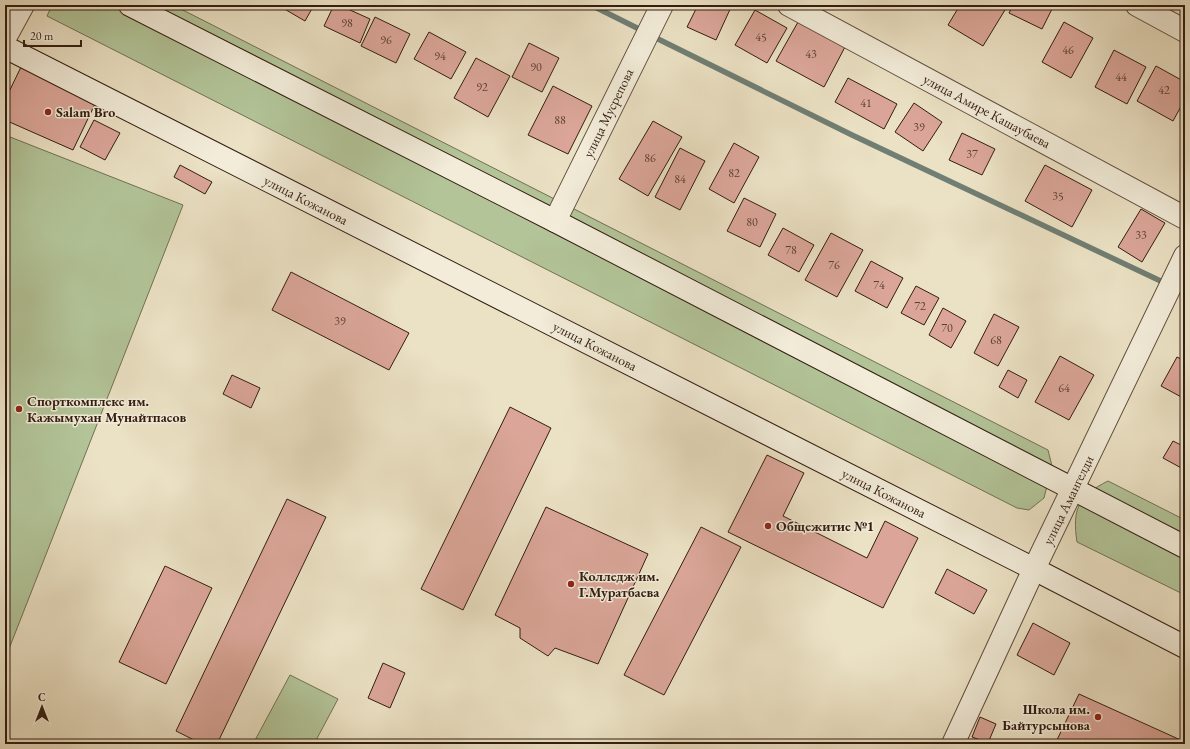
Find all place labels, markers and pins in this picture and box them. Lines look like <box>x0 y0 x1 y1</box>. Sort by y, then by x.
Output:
place label: Salam Bro <box>56 103 115 121</box>
marker: Salam Bro <box>43 107 53 117</box>
place label: Спорткомплекс им. Кажымухан Мунайтпасов <box>27 392 187 426</box>
marker: Спорткомплекс им. Кажымухан Мунайтпасов <box>14 404 24 414</box>
place label: Общежитие №1 <box>776 517 874 535</box>
marker: Общежитие №1 <box>763 521 773 531</box>
place label: Колледж им. Г.Муратбаева <box>579 567 660 601</box>
marker: Колледж им. Г.Муратбаева <box>566 579 576 589</box>
place label: Школа им. Байтурсынова <box>1002 700 1091 734</box>
marker: Школа им. Байтурсынова <box>1093 712 1103 722</box>

